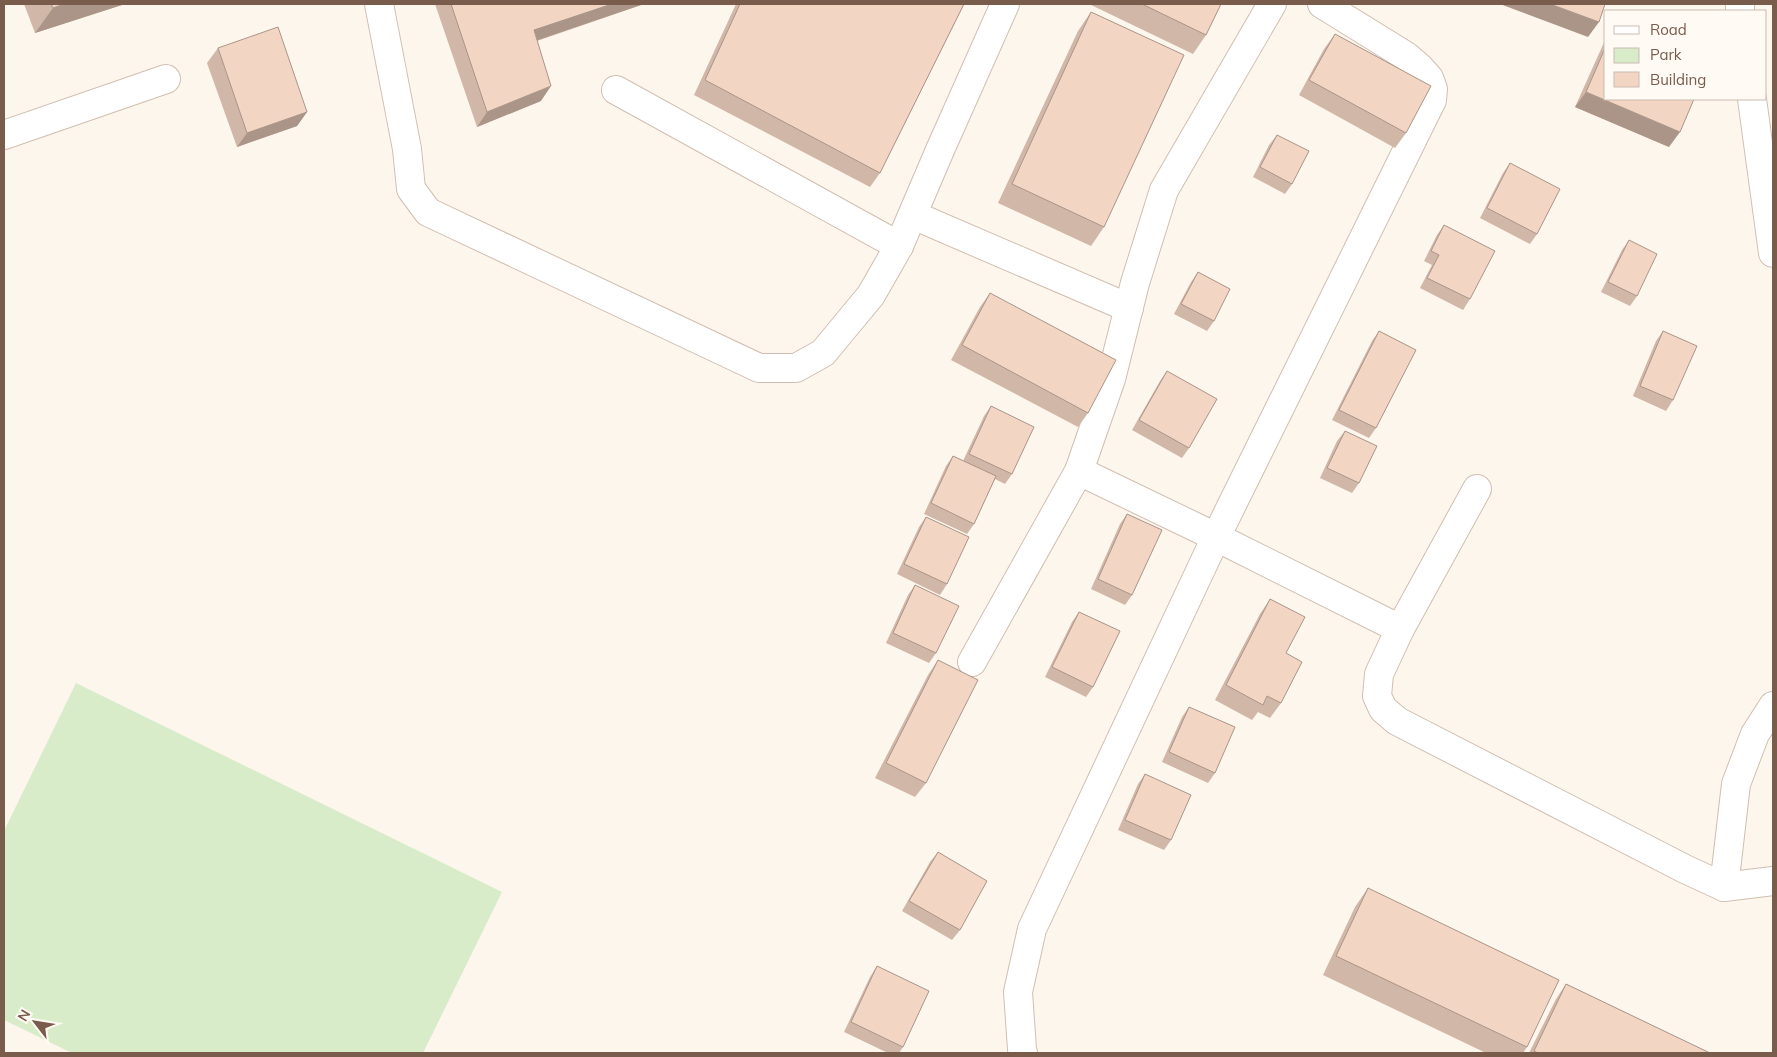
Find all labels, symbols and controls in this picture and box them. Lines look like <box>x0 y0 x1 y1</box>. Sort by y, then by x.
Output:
legend <box>1604 10 1767 100</box>
text: Road <box>1650 20 1687 39</box>
text: Park <box>1650 45 1682 64</box>
text: Building <box>1650 70 1706 89</box>
north arrow <box>10 997 60 1047</box>
text: N <box>13 1006 34 1024</box>

